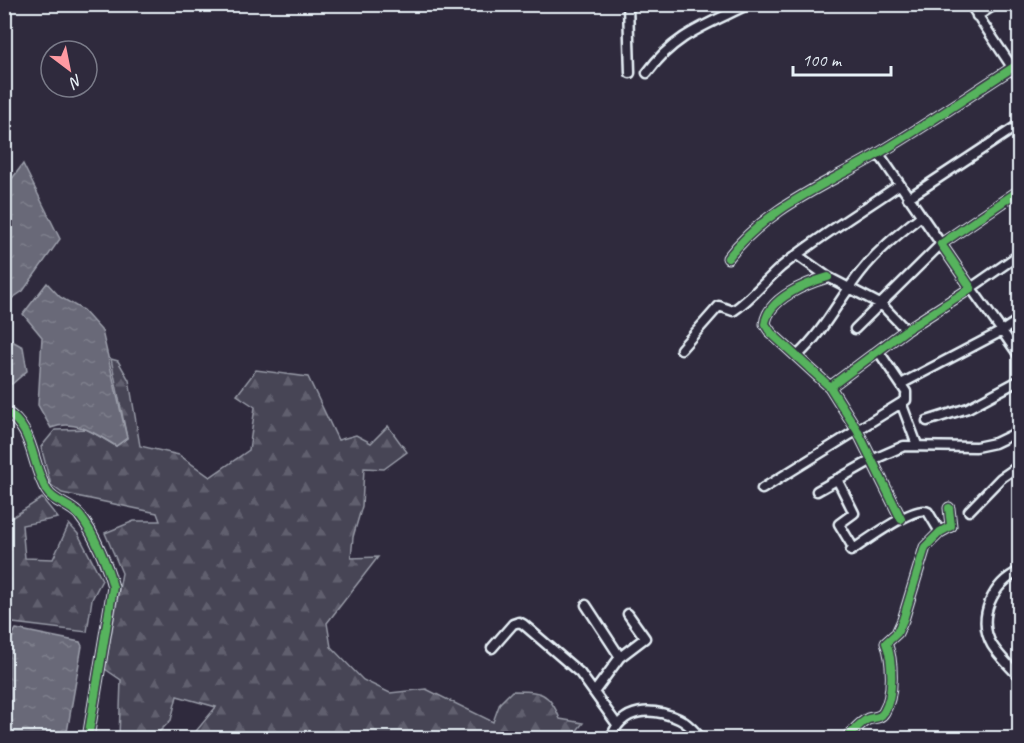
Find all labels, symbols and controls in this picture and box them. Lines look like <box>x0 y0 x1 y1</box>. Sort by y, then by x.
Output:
north arrow <box>39 39 99 99</box>
scale bar <box>793 39 890 77</box>
text: 100 m <box>802 49 843 71</box>
text: N <box>64 70 86 94</box>

